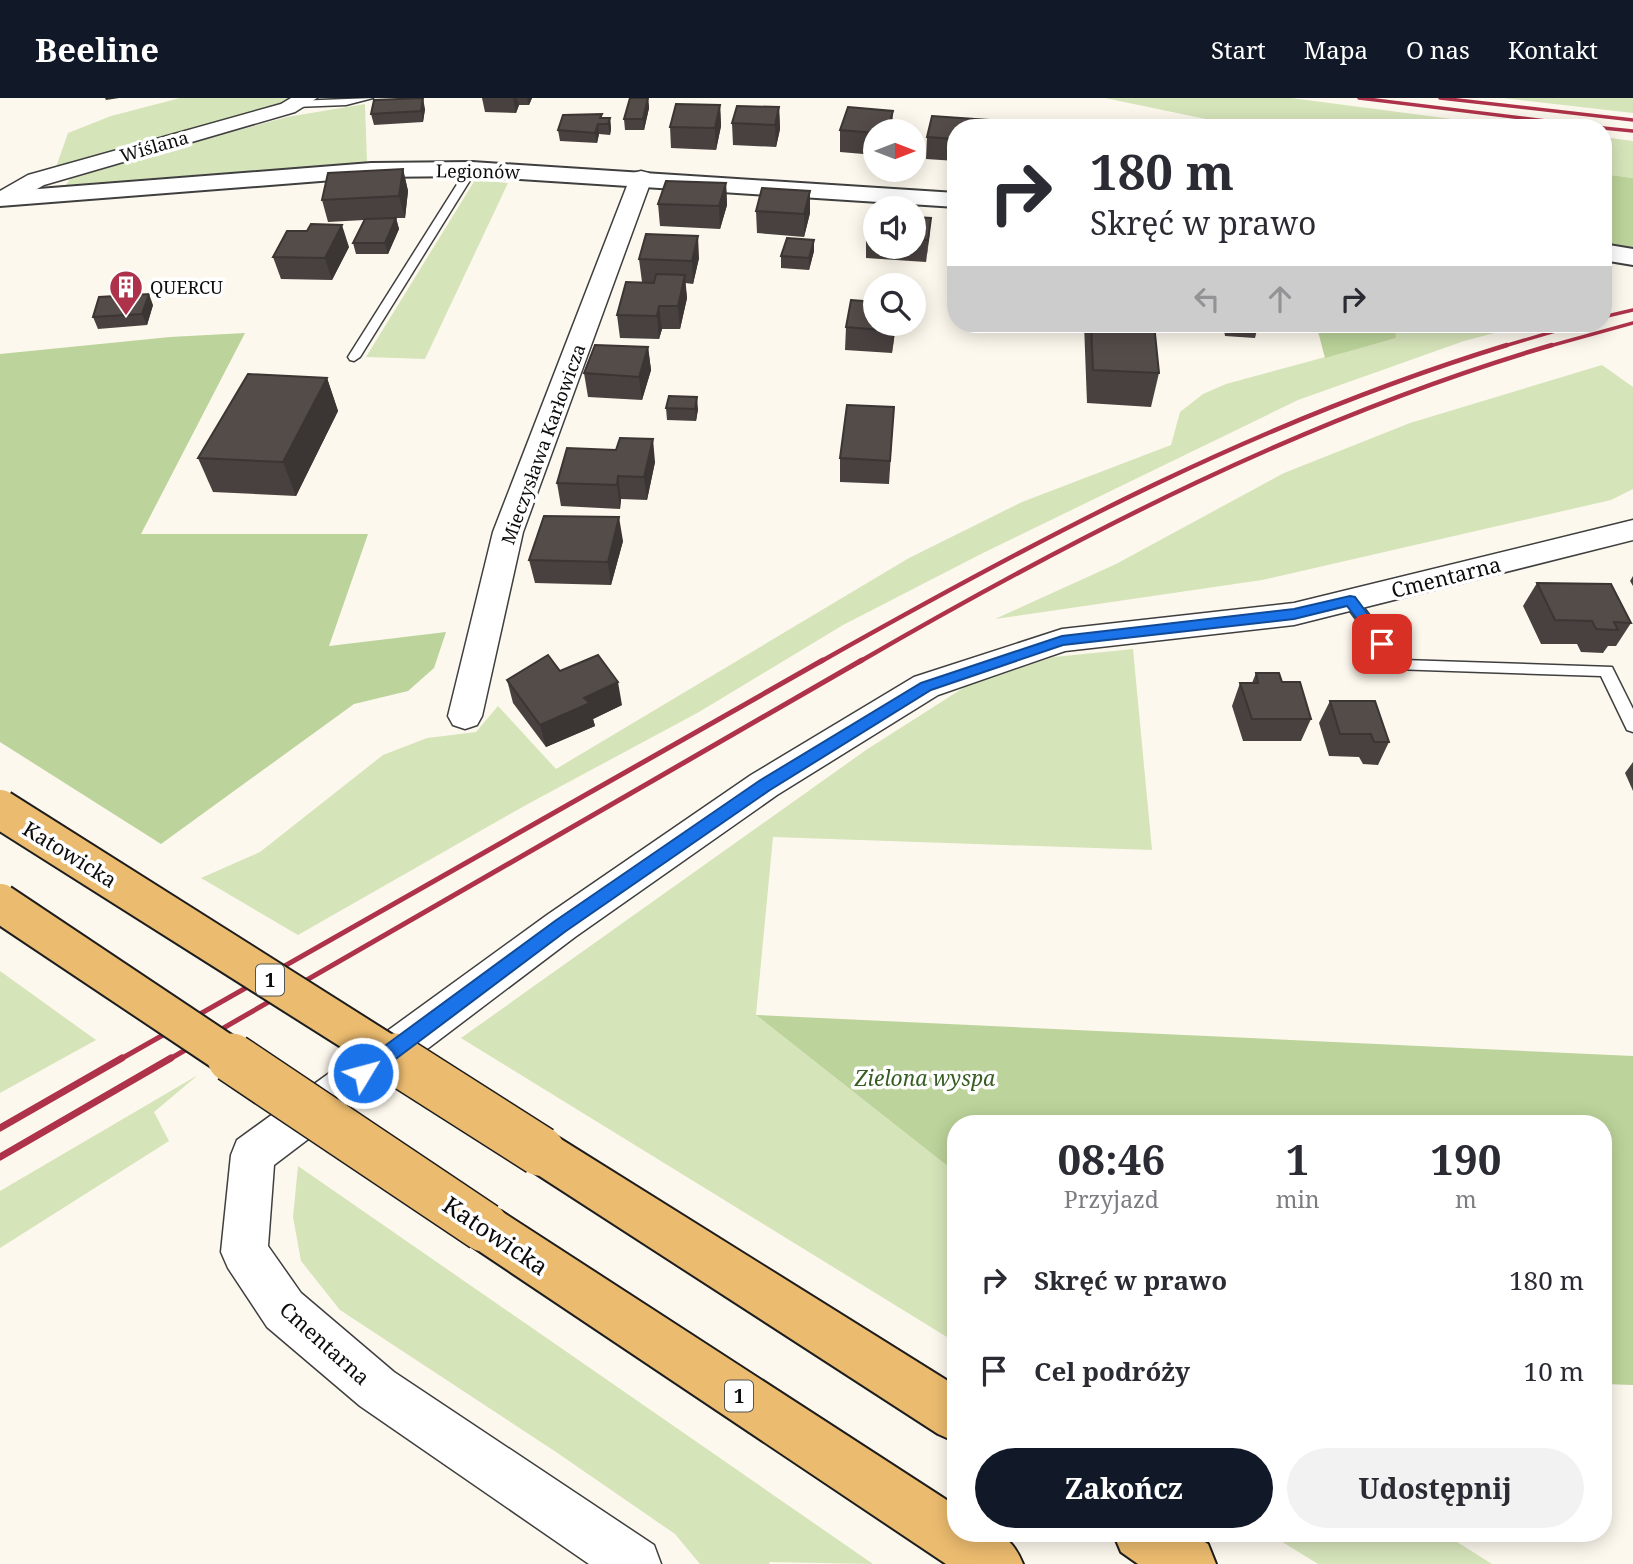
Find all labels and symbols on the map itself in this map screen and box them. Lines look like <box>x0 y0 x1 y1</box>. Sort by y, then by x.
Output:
north arrow <box>863 119 926 182</box>
street label: Wiślana <box>117 125 191 167</box>
street label: Legionów <box>436 158 521 184</box>
building icon: QUERCU <box>107 268 145 317</box>
place label: QUERCU <box>150 275 223 299</box>
street label: Mieczysława Karłowicza <box>496 340 590 548</box>
street label: Cmentarna <box>1388 550 1504 604</box>
pin <box>1352 614 1412 674</box>
street label: Katowicka <box>18 814 122 894</box>
road number: 1 <box>256 964 284 996</box>
position arrow <box>326 1036 400 1110</box>
park label: Zielona wyspa <box>854 1064 996 1092</box>
street label: Katowicka <box>437 1188 555 1282</box>
street label: Cmentarna <box>274 1295 376 1391</box>
road number: 1 <box>725 1380 753 1412</box>

